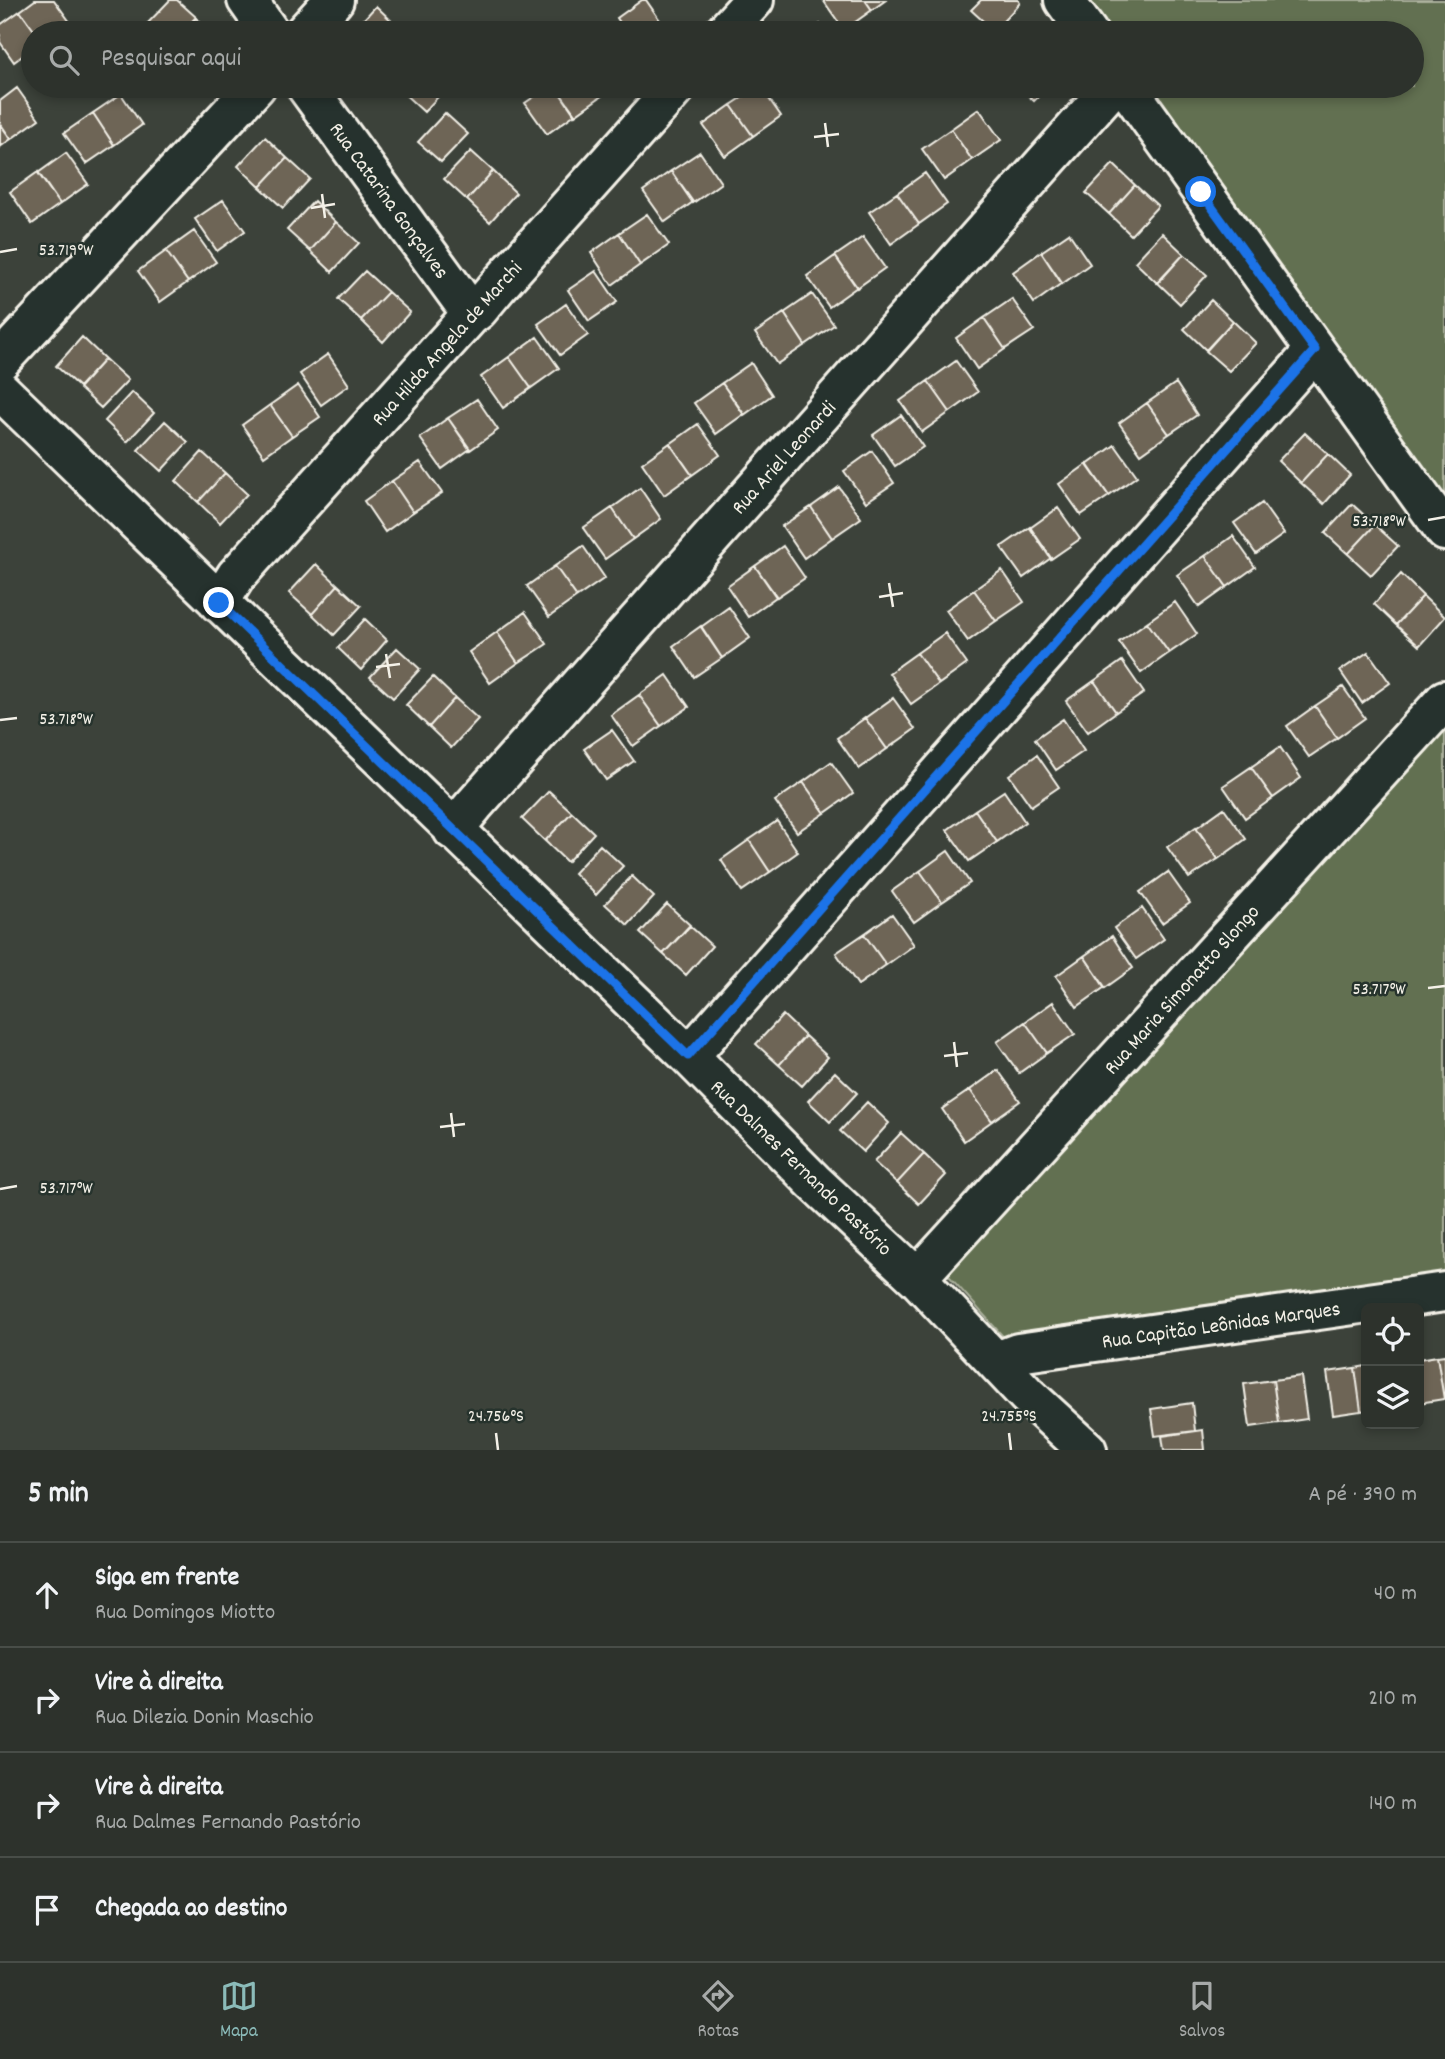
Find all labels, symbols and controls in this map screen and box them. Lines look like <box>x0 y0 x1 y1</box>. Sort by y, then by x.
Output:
search box <box>21 21 1424 98</box>
icon: search <box>45 41 83 79</box>
text: Pesquisar aqui <box>101 41 241 78</box>
street label: Rua Catarina Gonçalves <box>320 117 455 286</box>
route start <box>1185 176 1216 207</box>
text: 53.719°W <box>39 239 94 264</box>
street label: Rua Hilda Angela de Marchi <box>366 256 531 434</box>
street label: Rua Ariel Leonardi <box>726 395 845 523</box>
text: 53.718°W <box>1352 510 1406 535</box>
route end <box>203 587 234 618</box>
text: 53.718°W <box>39 708 93 733</box>
street label: Rua Maria Simonatto Slongo <box>1098 899 1268 1083</box>
text: 53.717°W <box>1352 978 1406 1003</box>
street label: Rua Dalmes Fernando Pastório <box>702 1074 898 1264</box>
text: 53.717°W <box>39 1177 93 1202</box>
street label: Rua Capitão Leônidas Marques <box>1100 1295 1343 1359</box>
map controls <box>1361 1303 1424 1429</box>
button: locate <box>1361 1303 1424 1366</box>
button: layers <box>1361 1366 1424 1429</box>
text: 24.756°S <box>468 1405 524 1430</box>
text: 24.755°S <box>981 1405 1037 1430</box>
text: 5 min <box>28 1474 89 1517</box>
text: A pé · 390 m <box>1309 1479 1417 1512</box>
text: Siga em frente <box>95 1560 239 1597</box>
icon: ahead <box>28 1576 66 1614</box>
text: 40 m <box>1374 1578 1417 1611</box>
text: Rua Domingos Miotto <box>95 1597 275 1630</box>
text: Vire à direita <box>95 1665 223 1702</box>
icon: right <box>28 1681 66 1719</box>
text: 210 m <box>1368 1683 1417 1716</box>
text: Rua Dilezia Donin Maschio <box>95 1702 314 1735</box>
text: Vire à direita <box>95 1770 223 1807</box>
icon: right <box>28 1786 66 1824</box>
text: 140 m <box>1369 1788 1417 1821</box>
text: Rua Dalmes Fernando Pastório <box>95 1807 361 1840</box>
icon: arrive <box>28 1891 66 1929</box>
text: Chegada ao destino <box>95 1891 287 1928</box>
tab: Mapa <box>220 1977 258 2046</box>
tab: Rotas <box>698 1977 739 2046</box>
tab: Salvos <box>1179 1977 1225 2046</box>

